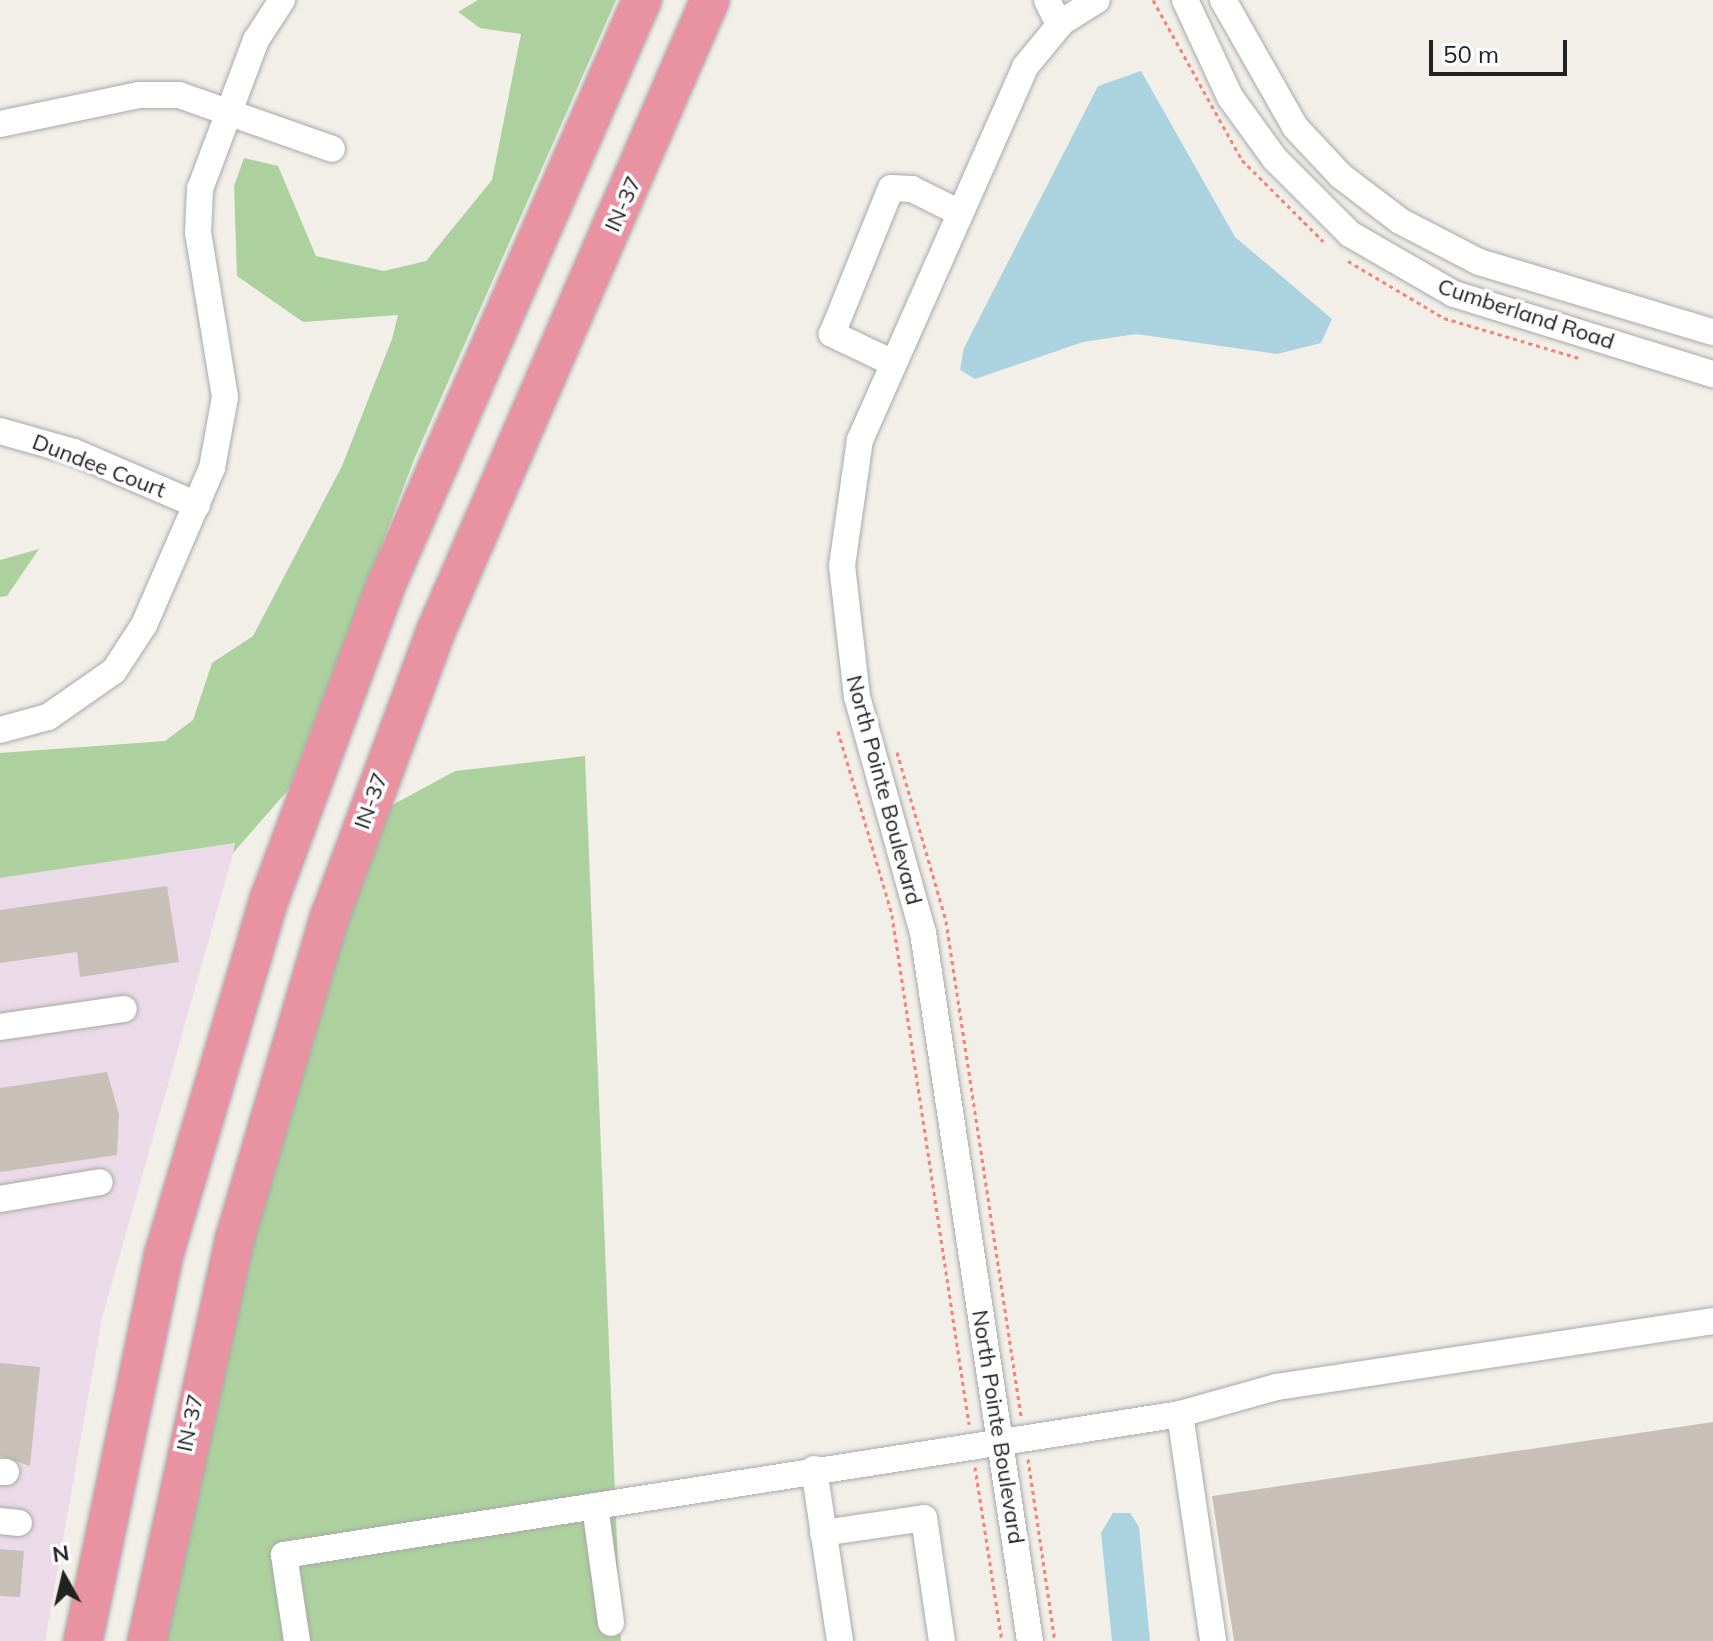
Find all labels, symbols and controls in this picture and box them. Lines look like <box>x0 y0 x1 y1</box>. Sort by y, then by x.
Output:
scale bar <box>1433 24 1571 74</box>
text: 50 m <box>1443 39 1499 69</box>
street label: IN-37 <box>599 172 647 236</box>
street label: Cumberland Road <box>1434 273 1618 355</box>
street label: Dundee Court <box>29 428 169 504</box>
street label: North Pointe Boulevard <box>841 672 927 908</box>
street label: IN-37 <box>349 769 393 833</box>
street label: North Pointe Boulevard <box>966 1308 1030 1546</box>
street label: IN-37 <box>171 1392 209 1454</box>
north arrow <box>24 1537 104 1617</box>
text: N <box>50 1538 71 1568</box>

